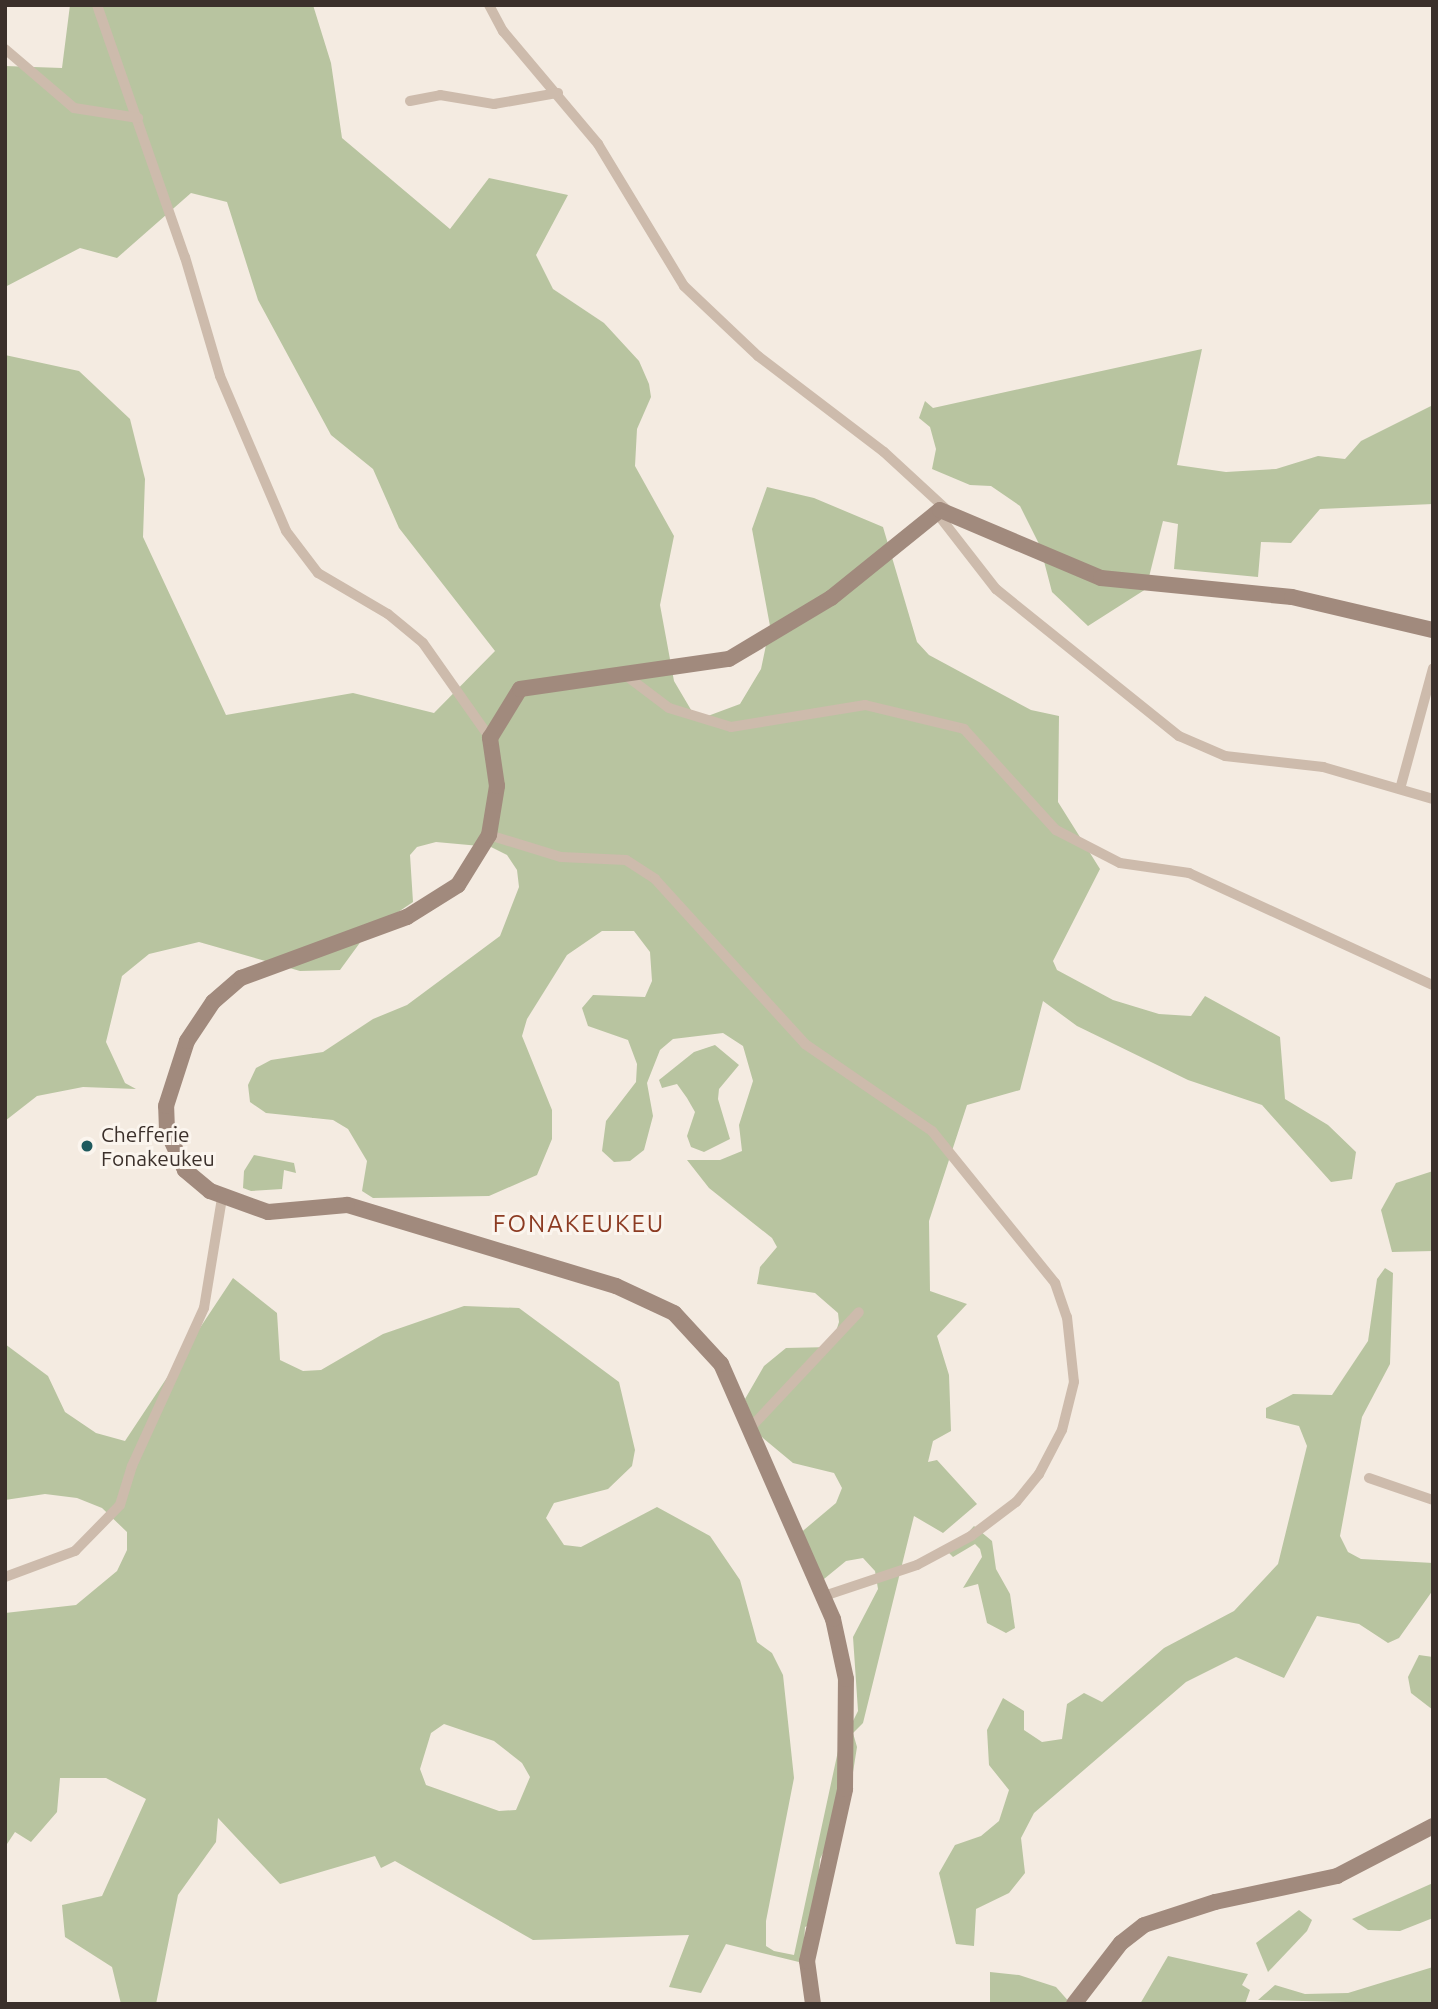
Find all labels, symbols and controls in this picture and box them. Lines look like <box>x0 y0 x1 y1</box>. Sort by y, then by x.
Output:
place label: Chefferie Fonakeukeu <box>101 1121 215 1171</box>
marker: Chefferie Fonakeukeu <box>79 1138 95 1154</box>
district label: FONAKEUKEU <box>494 1210 664 1238</box>

